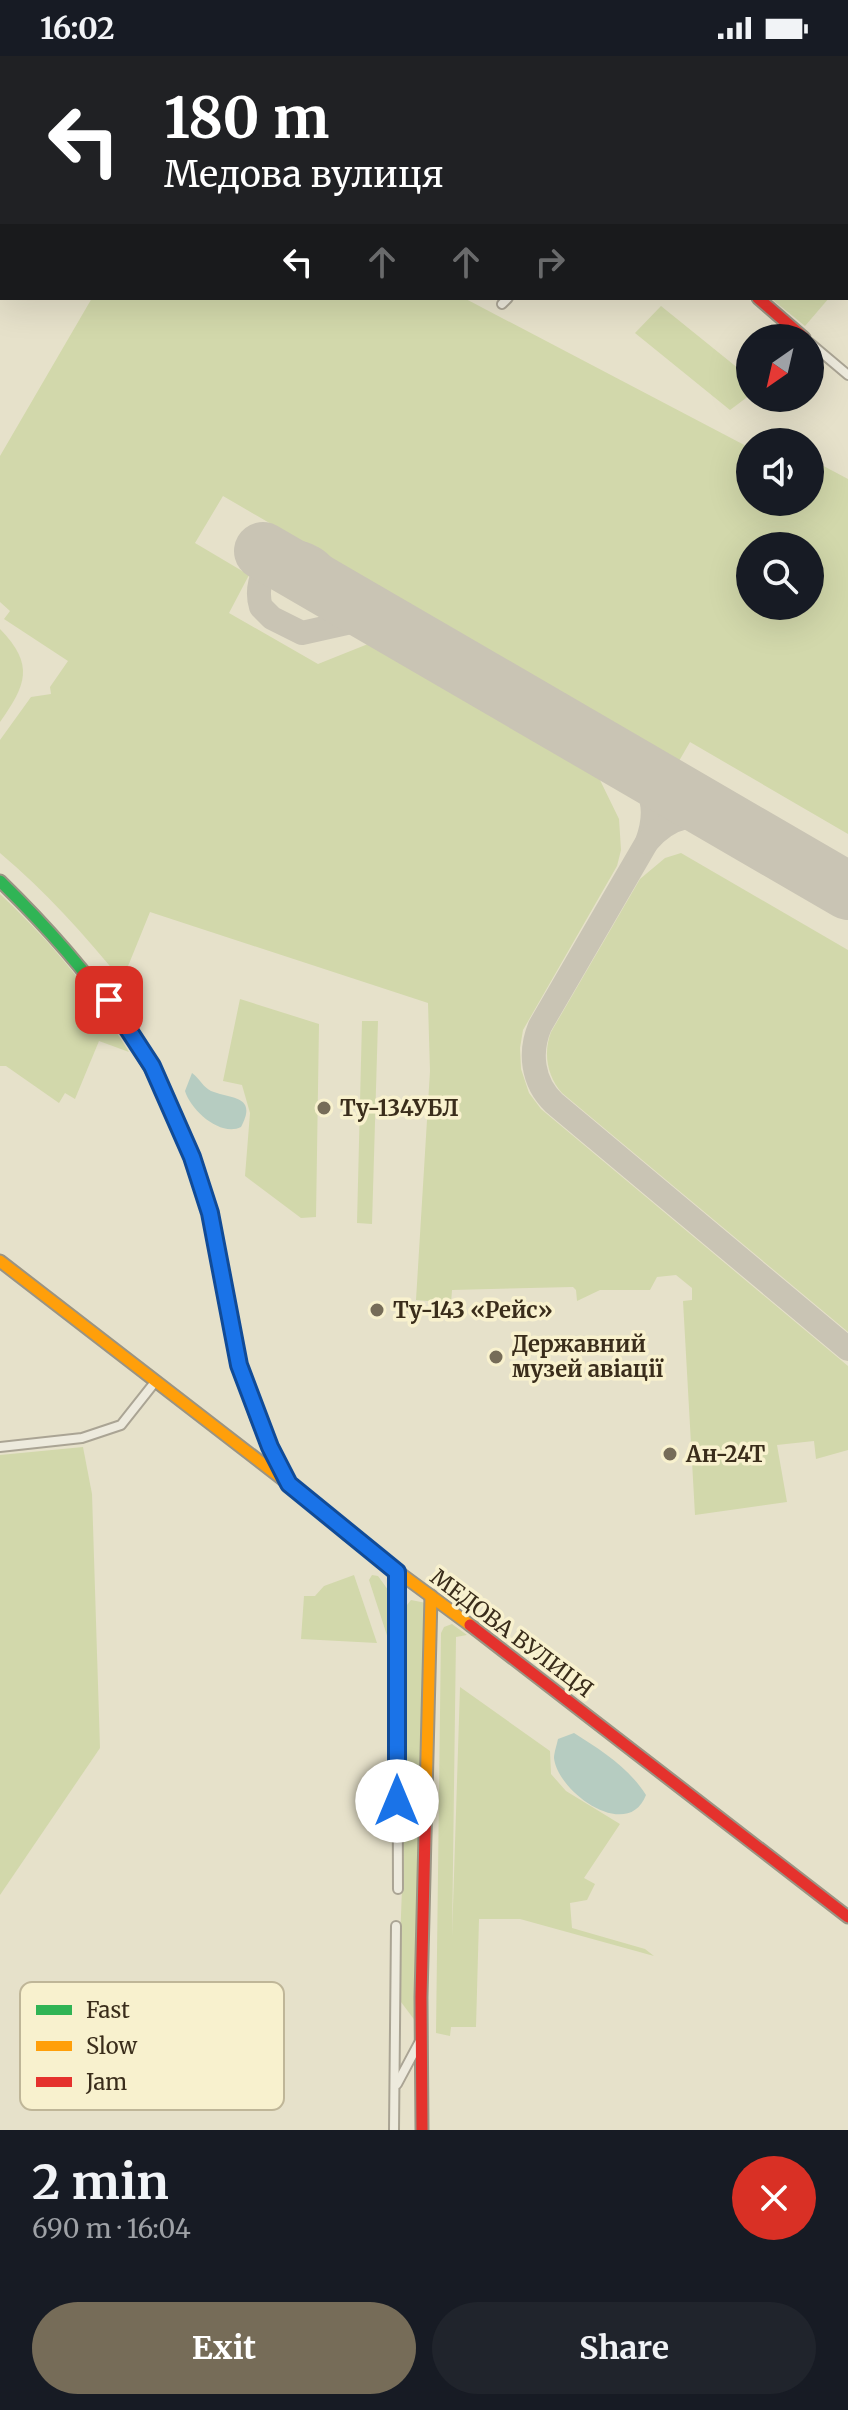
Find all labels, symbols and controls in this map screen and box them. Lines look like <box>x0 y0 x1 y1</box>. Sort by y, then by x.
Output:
text: 16:02 <box>40 9 115 47</box>
text: 180 m <box>164 83 329 153</box>
icon: left <box>32 88 136 192</box>
text: Медова вулиця <box>164 152 444 197</box>
icon: left <box>276 240 320 284</box>
icon: ahead <box>360 240 404 284</box>
icon: ahead <box>444 240 488 284</box>
icon: right <box>528 240 572 284</box>
north arrow <box>736 324 824 412</box>
map controls <box>736 324 824 620</box>
button: sound <box>736 428 824 516</box>
button: search <box>736 532 824 620</box>
pin <box>75 966 143 1034</box>
icon: arrive <box>87 978 131 1022</box>
place label: Ту-134УБЛ <box>340 1094 459 1122</box>
marker: Ту-134УБЛ <box>315 1099 333 1117</box>
place label: Ту-143 «Рейс» <box>393 1296 553 1324</box>
marker: Ту-143 «Рейс» <box>368 1301 386 1319</box>
place label: Державний музей авіації <box>512 1330 664 1383</box>
marker: Державний музей авіації <box>487 1348 505 1366</box>
place label: Ан-24Т <box>685 1440 766 1468</box>
marker: Ан-24Т <box>661 1445 679 1463</box>
street label: МЕДОВА ВУЛИЦЯ <box>425 1563 599 1703</box>
position arrow <box>355 1759 439 1843</box>
legend <box>20 1982 284 2110</box>
text: Fast <box>86 1996 130 2024</box>
text: Slow <box>86 2032 137 2060</box>
text: Jam <box>85 2068 127 2096</box>
text: 2 min <box>32 2152 169 2212</box>
button: close <box>732 2156 816 2240</box>
text: 690 m · 16:04 <box>32 2212 191 2245</box>
button: Exit <box>32 2302 416 2394</box>
button: Share <box>432 2302 816 2394</box>

